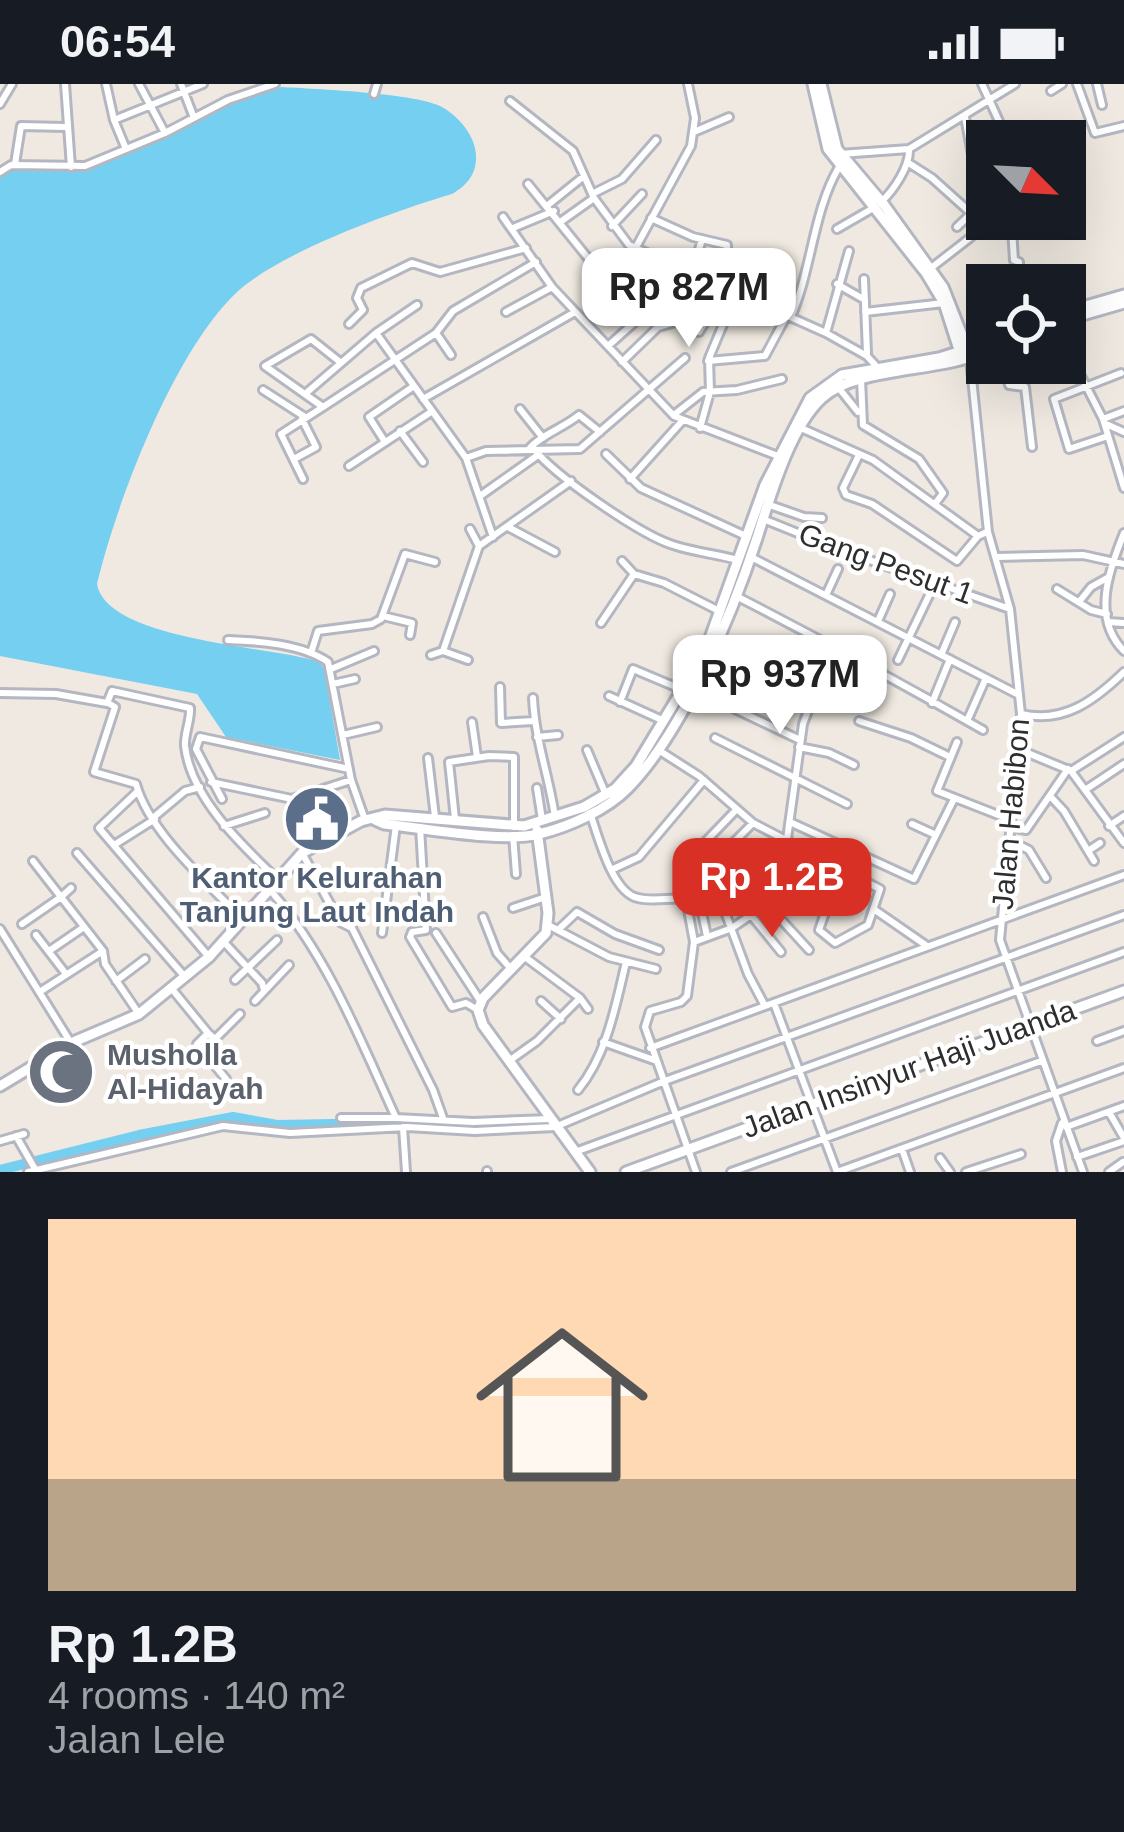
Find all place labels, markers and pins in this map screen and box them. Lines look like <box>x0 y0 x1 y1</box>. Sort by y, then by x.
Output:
pin: Rp 827M <box>578 248 800 350</box>
pin: Rp 937M <box>669 635 891 737</box>
public building icon: Kantor Kelurahan Tanjung Laut Indah <box>282 784 352 854</box>
pin: Rp 1.2B <box>661 838 883 940</box>
place label: Kantor Kelurahan Tanjung Laut Indah <box>180 861 454 928</box>
mosque icon: Musholla Al-Hidayah <box>26 1037 96 1107</box>
place label: Musholla Al-Hidayah <box>107 1038 264 1105</box>

